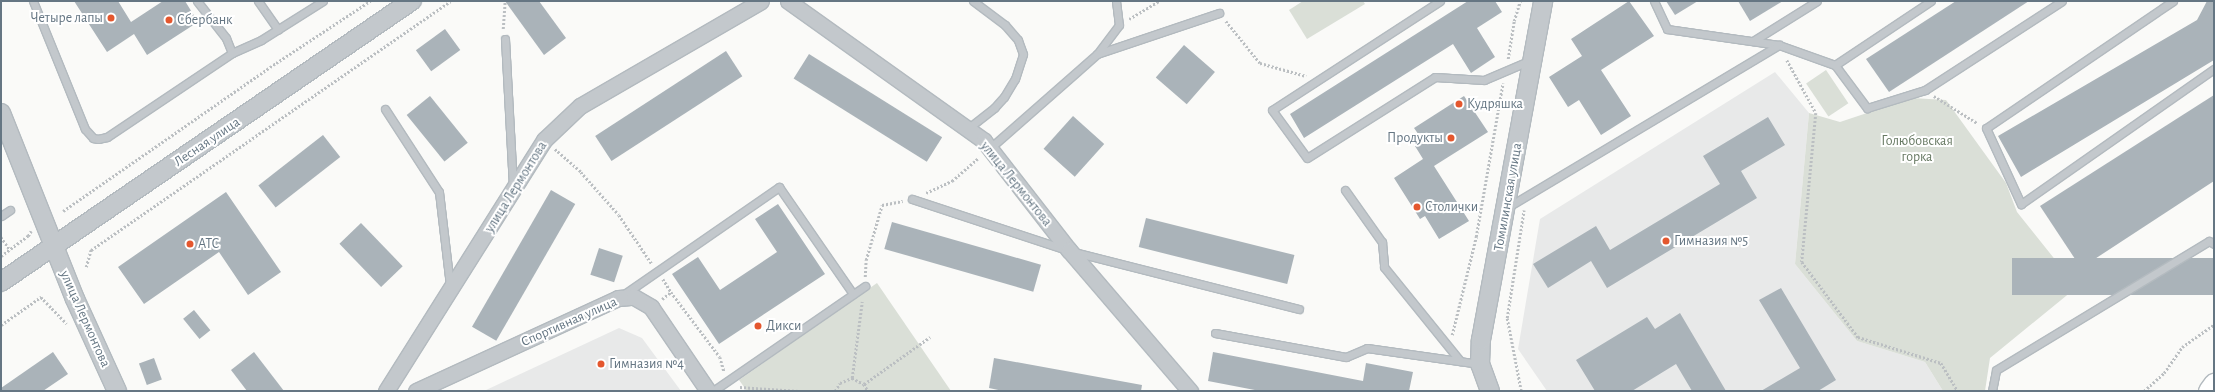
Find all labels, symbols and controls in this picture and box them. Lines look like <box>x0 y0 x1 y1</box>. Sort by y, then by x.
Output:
place label: Четыре лапы <box>30 10 103 26</box>
place label: Сбербанк <box>177 12 232 28</box>
marker: Четыре лапы <box>106 13 116 23</box>
marker: Сбербанк <box>164 15 174 25</box>
place label: Кудряшка <box>1467 96 1523 112</box>
marker: Кудряшка <box>1454 99 1464 109</box>
street label: Лесная улица <box>171 114 243 170</box>
place label: Продукты <box>1387 130 1443 146</box>
marker: Продукты <box>1446 133 1456 143</box>
park label: Голюбовская горка <box>1881 133 1953 166</box>
street label: улица Лермонтова <box>481 138 551 236</box>
street label: улица Лермонтова <box>977 138 1055 230</box>
street label: Томилинская улица <box>1490 142 1526 252</box>
place label: Столички <box>1425 199 1478 215</box>
marker: Столички <box>1412 202 1422 212</box>
place label: Гимназия №5 <box>1674 233 1748 249</box>
place label: АТС <box>198 236 219 252</box>
marker: Гимназия №5 <box>1661 236 1671 246</box>
marker: АТС <box>185 239 195 249</box>
street label: улица Лермонтова <box>56 268 114 370</box>
street label: Спортивная улица <box>518 293 620 351</box>
place label: Дикси <box>766 318 801 334</box>
marker: Дикси <box>753 321 763 331</box>
place label: Гимназия №4 <box>609 356 684 372</box>
marker: Гимназия №4 <box>596 359 606 369</box>

